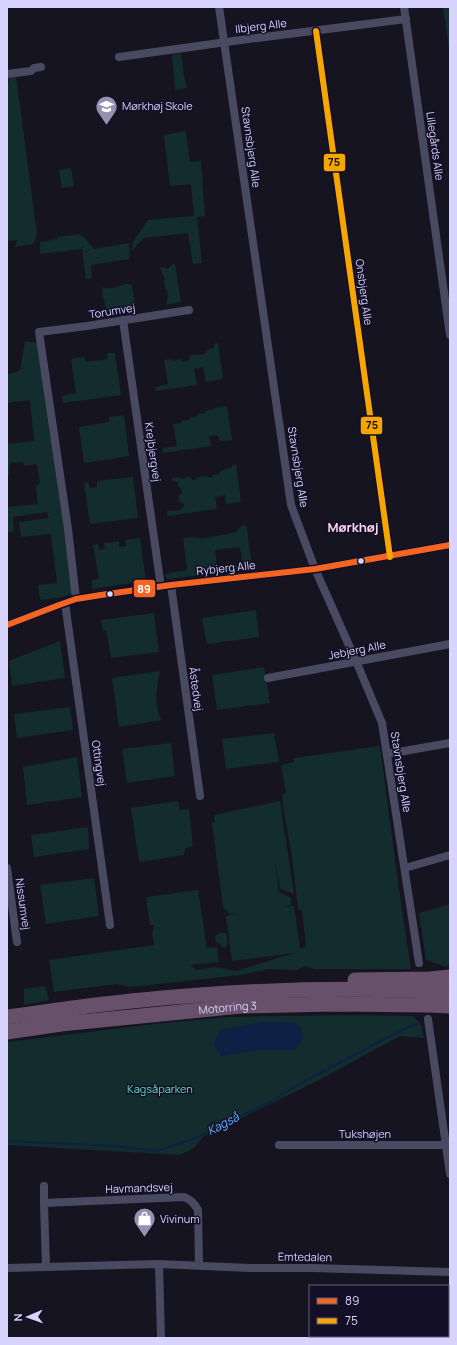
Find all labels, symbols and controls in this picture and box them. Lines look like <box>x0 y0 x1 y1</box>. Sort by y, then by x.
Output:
street label: Ilbjerg Alle <box>234 15 288 36</box>
school or university icon: Mørkhøj Skole <box>94 93 120 126</box>
place label: Mørkhøj Skole <box>122 98 193 113</box>
street label: Stavnsbjerg Alle <box>238 105 265 189</box>
street label: Lillegårds Alle <box>423 111 448 182</box>
line badge: 75 <box>323 153 346 172</box>
text: 75 <box>328 154 340 169</box>
street label: Onsbjerg Alle <box>352 258 377 327</box>
street label: Torumvej <box>88 299 136 322</box>
line badge: 75 <box>360 416 383 435</box>
text: 75 <box>366 417 378 432</box>
street label: Krejbjergvej <box>142 421 165 483</box>
street label: Stavnsbjerg Alle <box>285 425 312 509</box>
district label: Mørkhøj <box>327 518 379 536</box>
unlabelled marker <box>356 556 366 566</box>
street label: Rybjerg Alle <box>196 557 257 578</box>
line badge: 89 <box>133 579 156 598</box>
text: 89 <box>137 581 151 596</box>
unlabelled marker <box>105 589 115 599</box>
street label: Jebjerg Alle <box>327 636 387 662</box>
street label: Åstedvej <box>186 666 207 712</box>
street label: Stavnsbjerg Alle <box>388 730 415 814</box>
street label: Ottingvej <box>89 739 110 787</box>
street label: Nissumvej <box>12 877 35 931</box>
street label: Motorring 3 <box>198 998 257 1017</box>
park label: Kagsåparken <box>127 1081 193 1096</box>
water label: Kagså <box>204 1107 243 1139</box>
street label: Tukshøjen <box>339 1126 391 1141</box>
street label: Havmandsvej <box>105 1179 173 1196</box>
shop icon: Vivinum <box>131 1206 157 1239</box>
place label: Vivinum <box>160 1211 200 1226</box>
street label: Emtedalen <box>278 1249 332 1264</box>
legend <box>309 1285 449 1337</box>
text: 89 <box>345 1292 359 1309</box>
north arrow <box>8 1297 48 1337</box>
text: 75 <box>345 1312 358 1329</box>
text: N <box>10 1313 25 1322</box>

